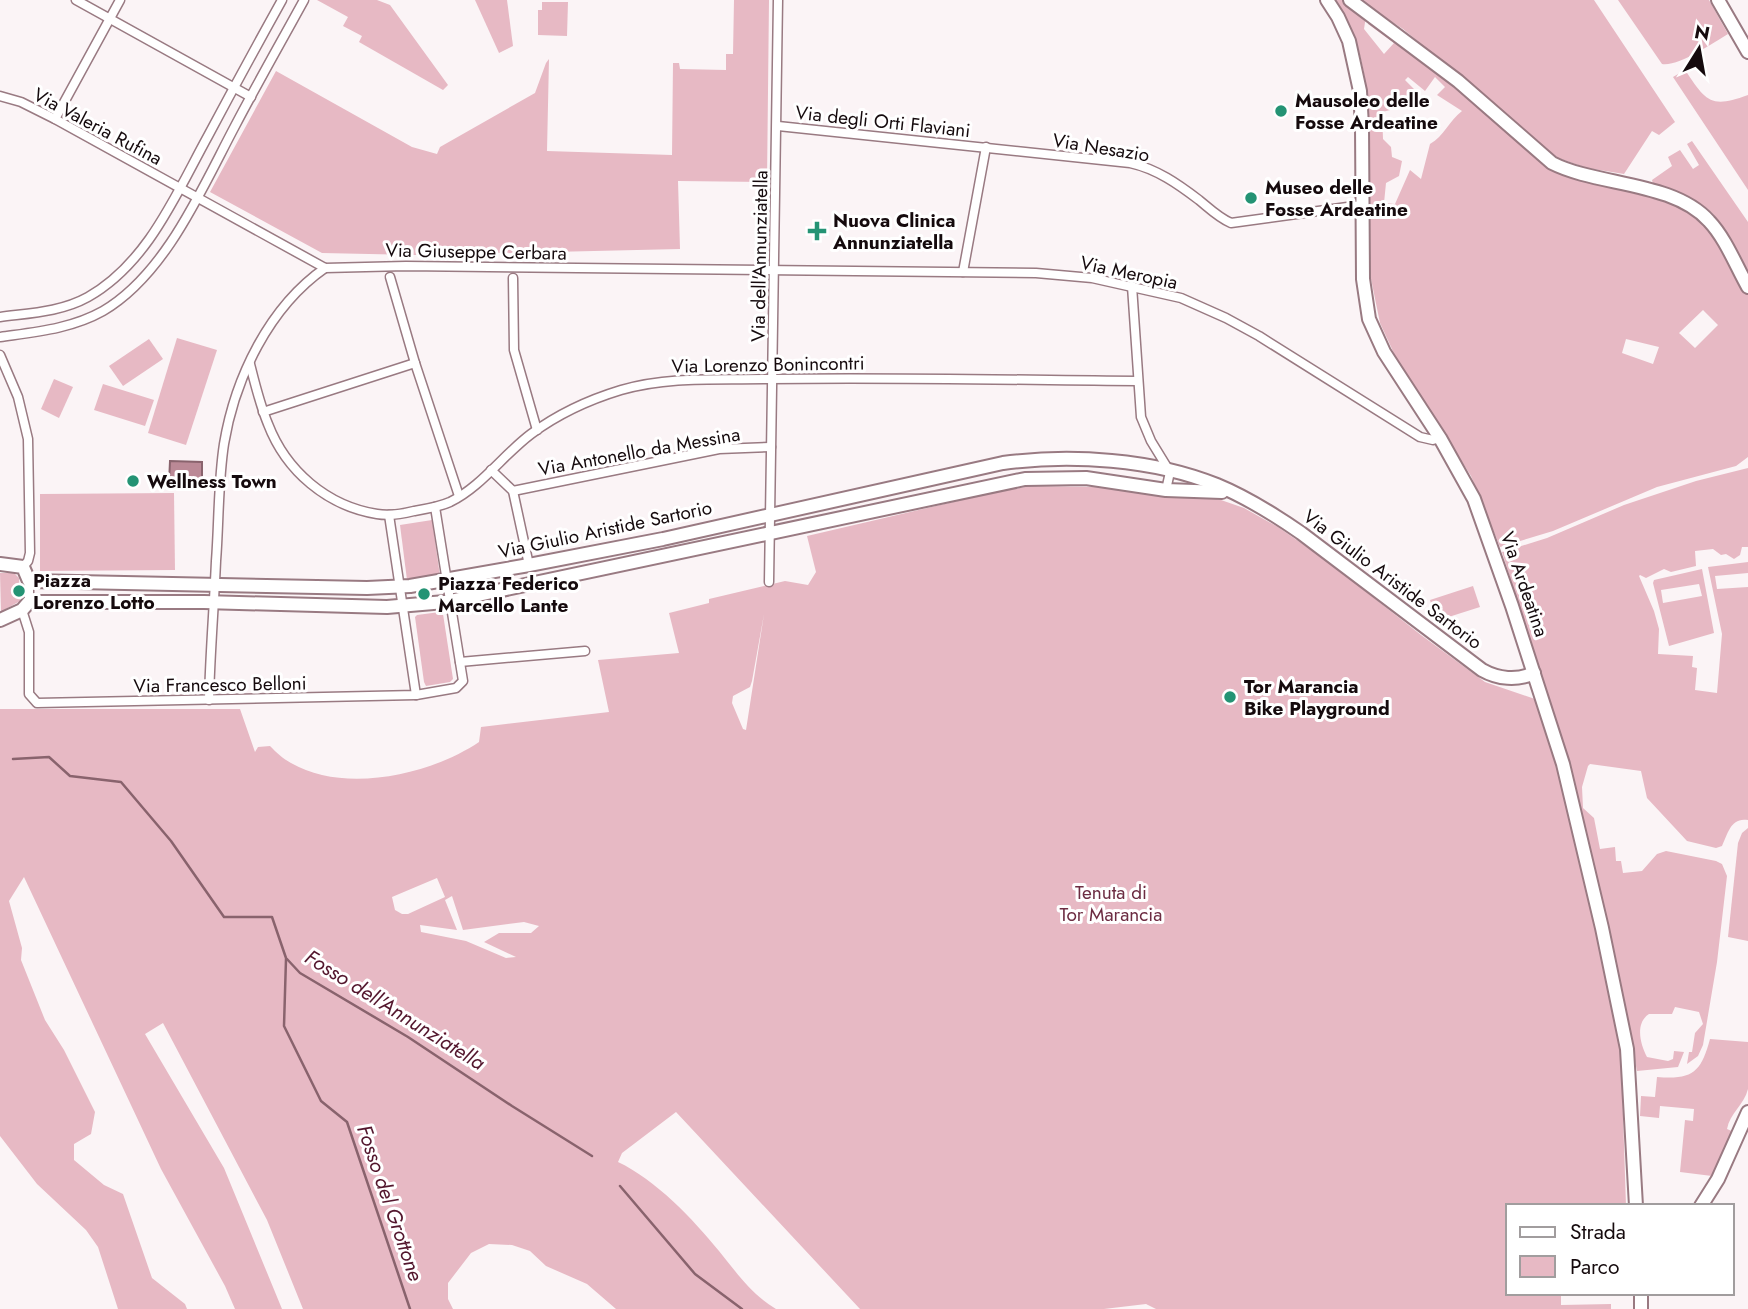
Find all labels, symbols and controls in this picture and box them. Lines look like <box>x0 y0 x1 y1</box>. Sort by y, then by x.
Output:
north arrow <box>1664 14 1734 84</box>
text: N <box>1692 18 1712 47</box>
street label: Via Valeria Rufina <box>28 81 167 172</box>
place label: Mausoleo delle Fosse Ardeatine <box>1295 87 1438 136</box>
street label: Via degli Orti Flaviani <box>794 99 972 144</box>
marker: Mausoleo delle Fosse Ardeatine <box>1273 103 1289 119</box>
street label: Via Nesazio <box>1051 127 1151 168</box>
street label: Via dell'Annunziatella <box>745 170 774 342</box>
place label: Museo delle Fosse Ardeatine <box>1265 174 1408 223</box>
marker: Museo delle Fosse Ardeatine <box>1243 190 1259 206</box>
place label: Nuova Clinica Annunziatella <box>832 207 955 256</box>
marker: Nuova Clinica Annunziatella <box>807 221 827 241</box>
street label: Via Giuseppe Cerbara <box>385 236 567 267</box>
street label: Via Meropia <box>1078 249 1180 296</box>
street label: Via Lorenzo Bonincontri <box>671 349 865 380</box>
street label: Via Antonello da Messina <box>536 420 742 483</box>
place label: Wellness Town <box>147 468 277 495</box>
marker: Wellness Town <box>125 473 141 489</box>
street label: Via Giulio Aristide Sartorio <box>496 494 714 565</box>
street label: Via Giulio Aristide Sartorio <box>1298 503 1488 656</box>
street label: Via Ardeatina <box>1494 528 1555 640</box>
place label: Piazza Lorenzo Lotto <box>33 567 155 616</box>
place label: Piazza Federico Marcello Lante <box>438 570 579 619</box>
marker: Piazza Lorenzo Lotto <box>11 583 27 599</box>
marker: Piazza Federico Marcello Lante <box>416 586 432 602</box>
street label: Via Francesco Belloni <box>133 669 307 700</box>
place label: Tor Marancia Bike Playground <box>1244 673 1390 722</box>
marker: Tor Marancia Bike Playground <box>1222 689 1238 705</box>
park label: Tenuta di Tor Marancia <box>1060 879 1162 928</box>
water label: Fosso dell'Annunziatella <box>299 942 491 1078</box>
water label: Fosso del Grottone <box>349 1121 431 1286</box>
legend <box>1506 1204 1734 1295</box>
text: Strada <box>1570 1217 1626 1247</box>
text: Parco <box>1570 1252 1619 1282</box>

